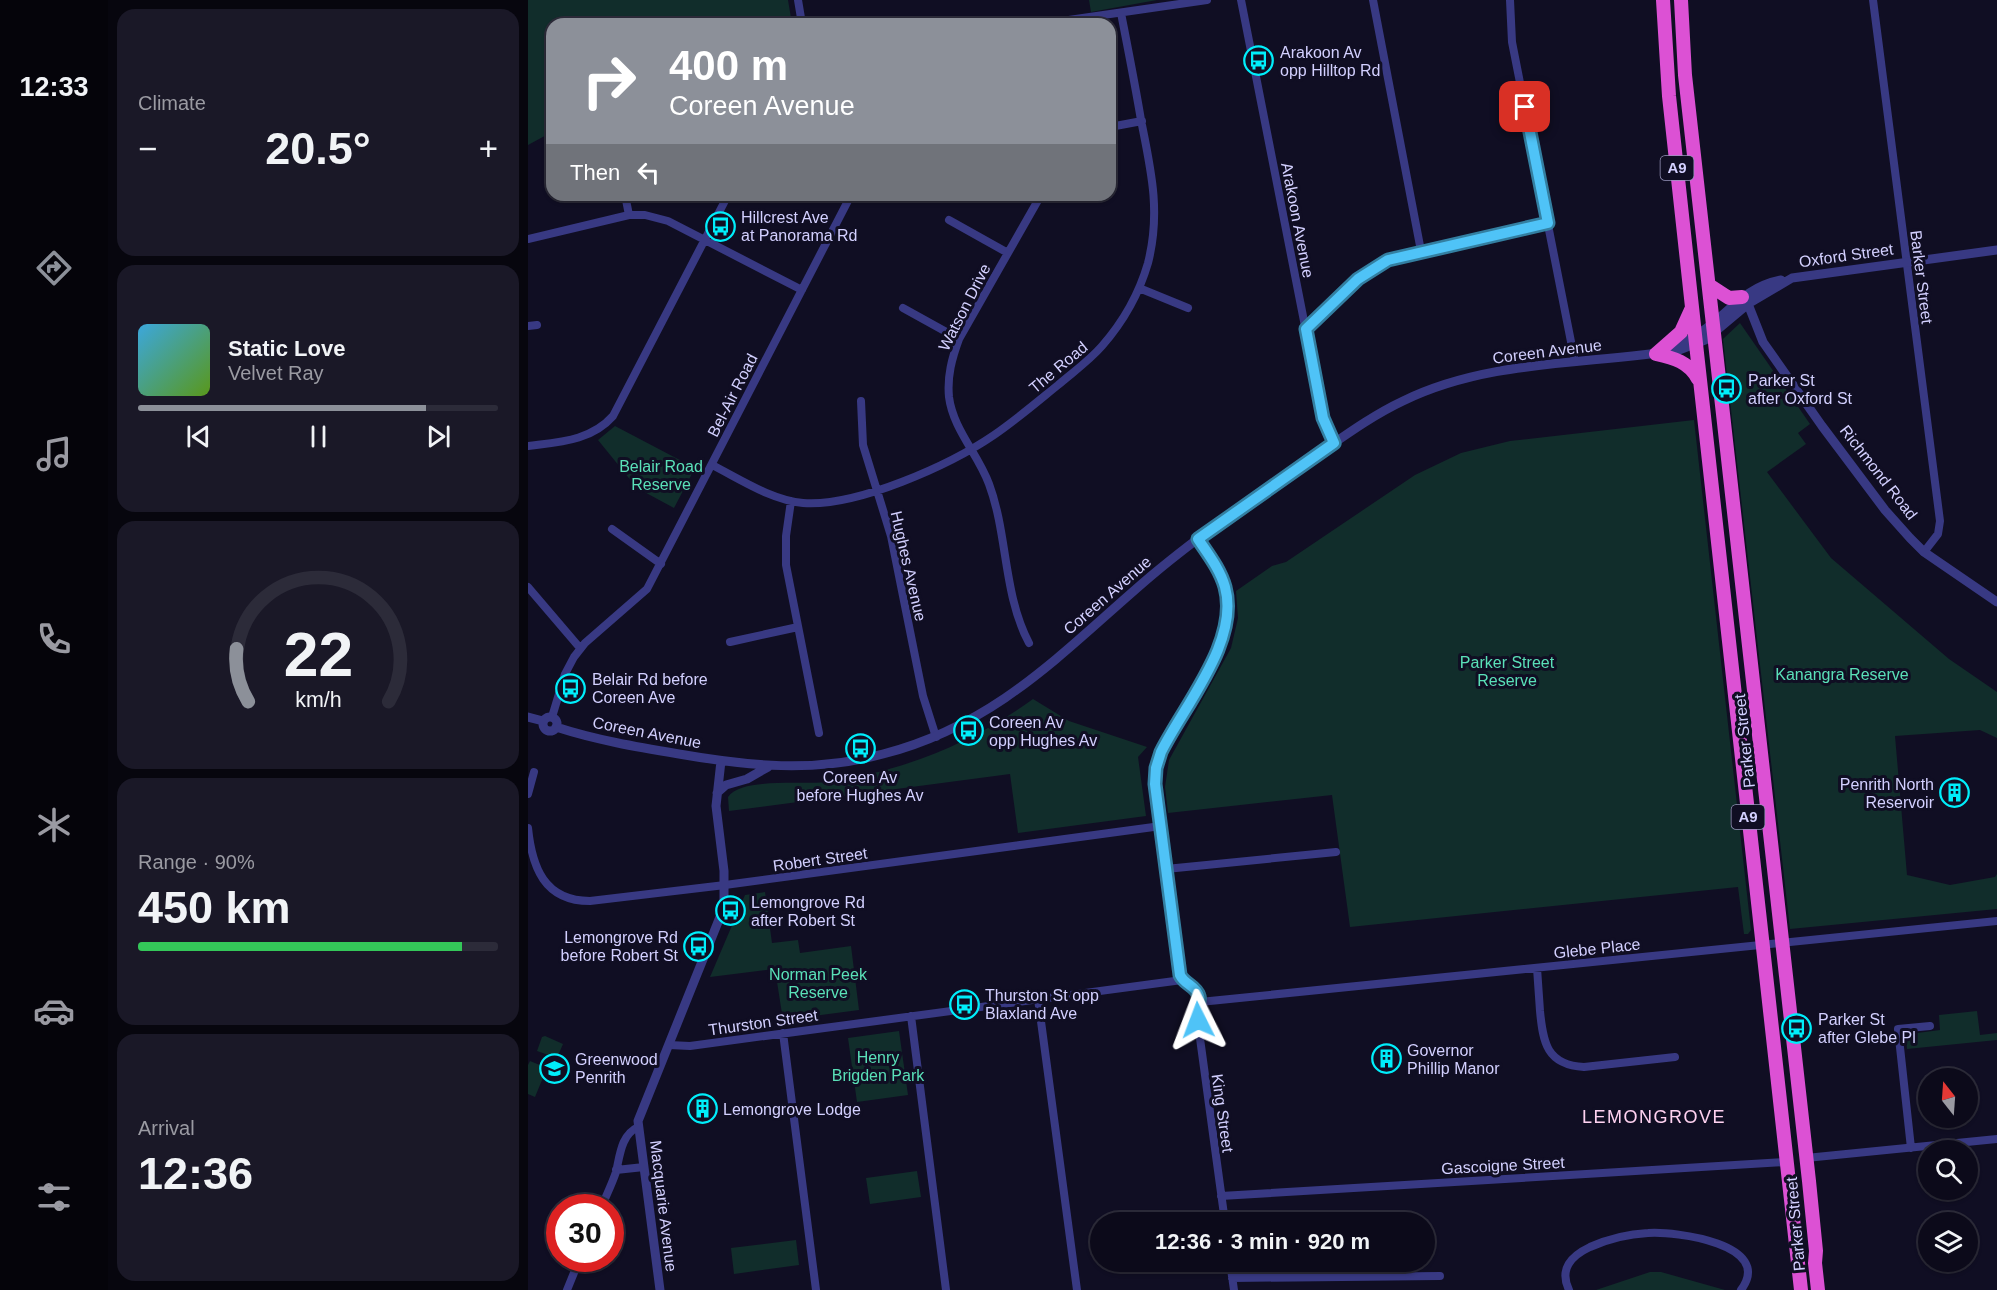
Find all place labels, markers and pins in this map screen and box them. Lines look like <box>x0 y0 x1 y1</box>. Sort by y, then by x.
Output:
place label: Arakoon Av opp Hilltop Rd <box>1280 44 1381 79</box>
bus stop icon: Arakoon Av opp Hilltop Rd <box>1243 45 1275 77</box>
pin <box>1499 81 1550 132</box>
place label: Hillcrest Ave at Panorama Rd <box>741 209 858 244</box>
bus stop icon: Hillcrest Ave at Panorama Rd <box>704 210 736 242</box>
place label: Parker St after Oxford St <box>1748 372 1853 407</box>
bus stop icon: Parker St after Oxford St <box>1711 373 1743 405</box>
place label: Belair Rd before Coreen Ave <box>592 671 708 706</box>
bus stop icon: Belair Rd before Coreen Ave <box>555 672 587 704</box>
place label: Coreen Av opp Hughes Av <box>989 714 1097 749</box>
bus stop icon: Coreen Av opp Hughes Av <box>952 715 984 747</box>
bus stop icon: Coreen Av before Hughes Av <box>844 733 876 765</box>
place label: Coreen Av before Hughes Av <box>797 769 923 804</box>
place label: Penrith North Reservoir <box>1840 776 1935 811</box>
building icon: Penrith North Reservoir <box>1939 777 1971 809</box>
place label: Lemongrove Rd after Robert St <box>751 894 865 929</box>
bus stop icon: Lemongrove Rd after Robert St <box>714 895 746 927</box>
place label: Lemongrove Rd before Robert St <box>561 929 679 964</box>
bus stop icon: Lemongrove Rd before Robert St <box>683 930 715 962</box>
place label: Thurston St opp Blaxland Ave <box>985 987 1099 1022</box>
bus stop icon: Thurston St opp Blaxland Ave <box>948 988 980 1020</box>
place label: Parker St after Glebe Pl <box>1818 1011 1916 1046</box>
bus stop icon: Parker St after Glebe Pl <box>1781 1012 1813 1044</box>
place label: Governor Phillip Manor <box>1407 1042 1500 1077</box>
building icon: Governor Phillip Manor <box>1370 1043 1402 1075</box>
place label: Greenwood Penrith <box>575 1051 658 1086</box>
school or university icon: Greenwood Penrith <box>538 1052 570 1084</box>
building icon: Lemongrove Lodge <box>686 1093 718 1125</box>
place label: Lemongrove Lodge <box>723 1101 861 1118</box>

